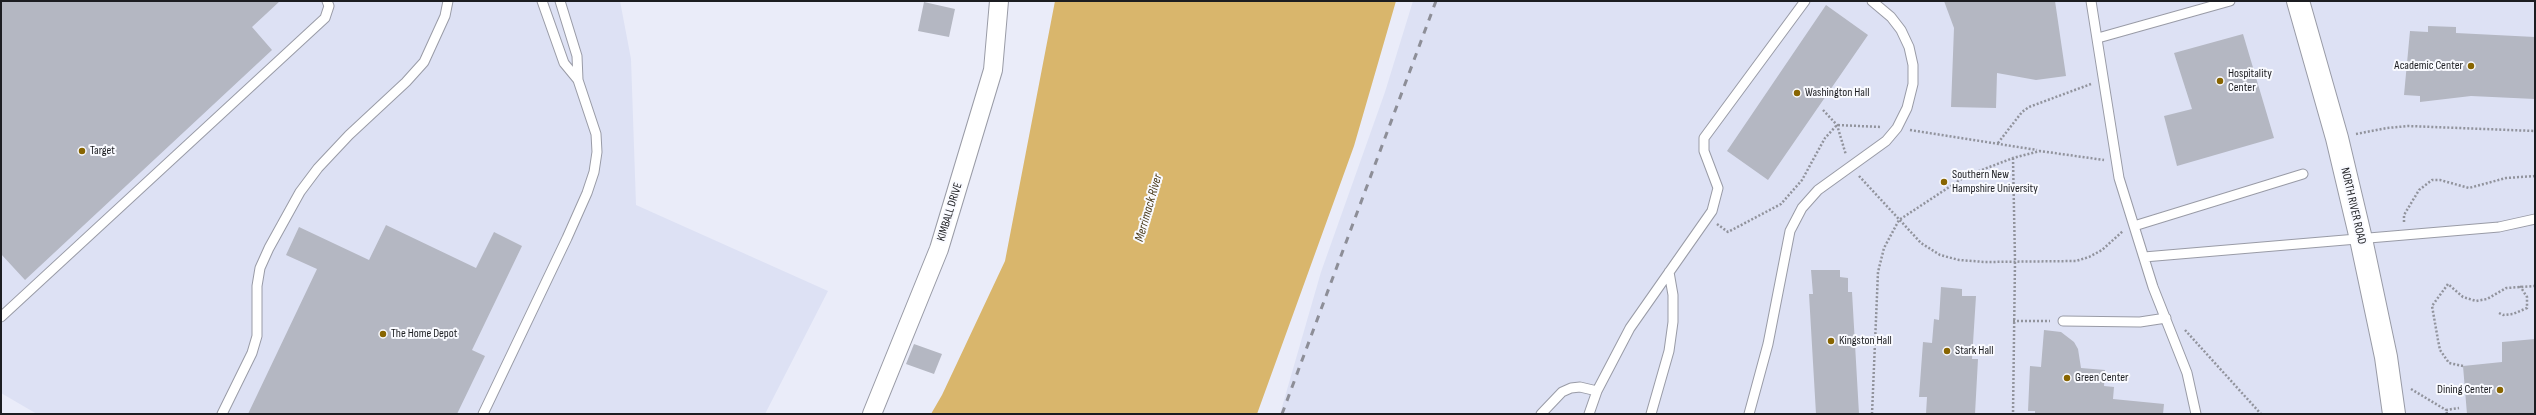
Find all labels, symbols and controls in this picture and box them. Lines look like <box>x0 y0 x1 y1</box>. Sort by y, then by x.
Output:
place label: Academic Center <box>2394 59 2463 73</box>
marker: Academic Center <box>2466 61 2476 71</box>
place label: Hospitality Center <box>2228 67 2272 95</box>
marker: Hospitality Center <box>2215 76 2225 86</box>
place label: Washington Hall <box>1805 86 1869 100</box>
marker: Washington Hall <box>1792 88 1802 98</box>
place label: Target <box>90 144 115 158</box>
marker: Target <box>77 146 87 156</box>
street label: NORTH RIVER ROAD <box>2337 166 2369 246</box>
place label: Southern New Hampshire University <box>1952 168 2038 196</box>
water label: Merrimack River <box>1132 172 1166 244</box>
marker: Southern New Hampshire University <box>1939 177 1949 187</box>
street label: KIMBALL DRIVE <box>934 181 966 243</box>
place label: The Home Depot <box>391 327 457 341</box>
marker: The Home Depot <box>378 329 388 339</box>
place label: Kingston Hall <box>1839 334 1892 348</box>
marker: Kingston Hall <box>1826 336 1836 346</box>
place label: Stark Hall <box>1955 344 1993 358</box>
marker: Stark Hall <box>1942 346 1952 356</box>
place label: Green Center <box>2075 371 2129 385</box>
marker: Green Center <box>2062 373 2072 383</box>
place label: Dining Center <box>2437 383 2492 397</box>
marker: Dining Center <box>2495 385 2505 395</box>

